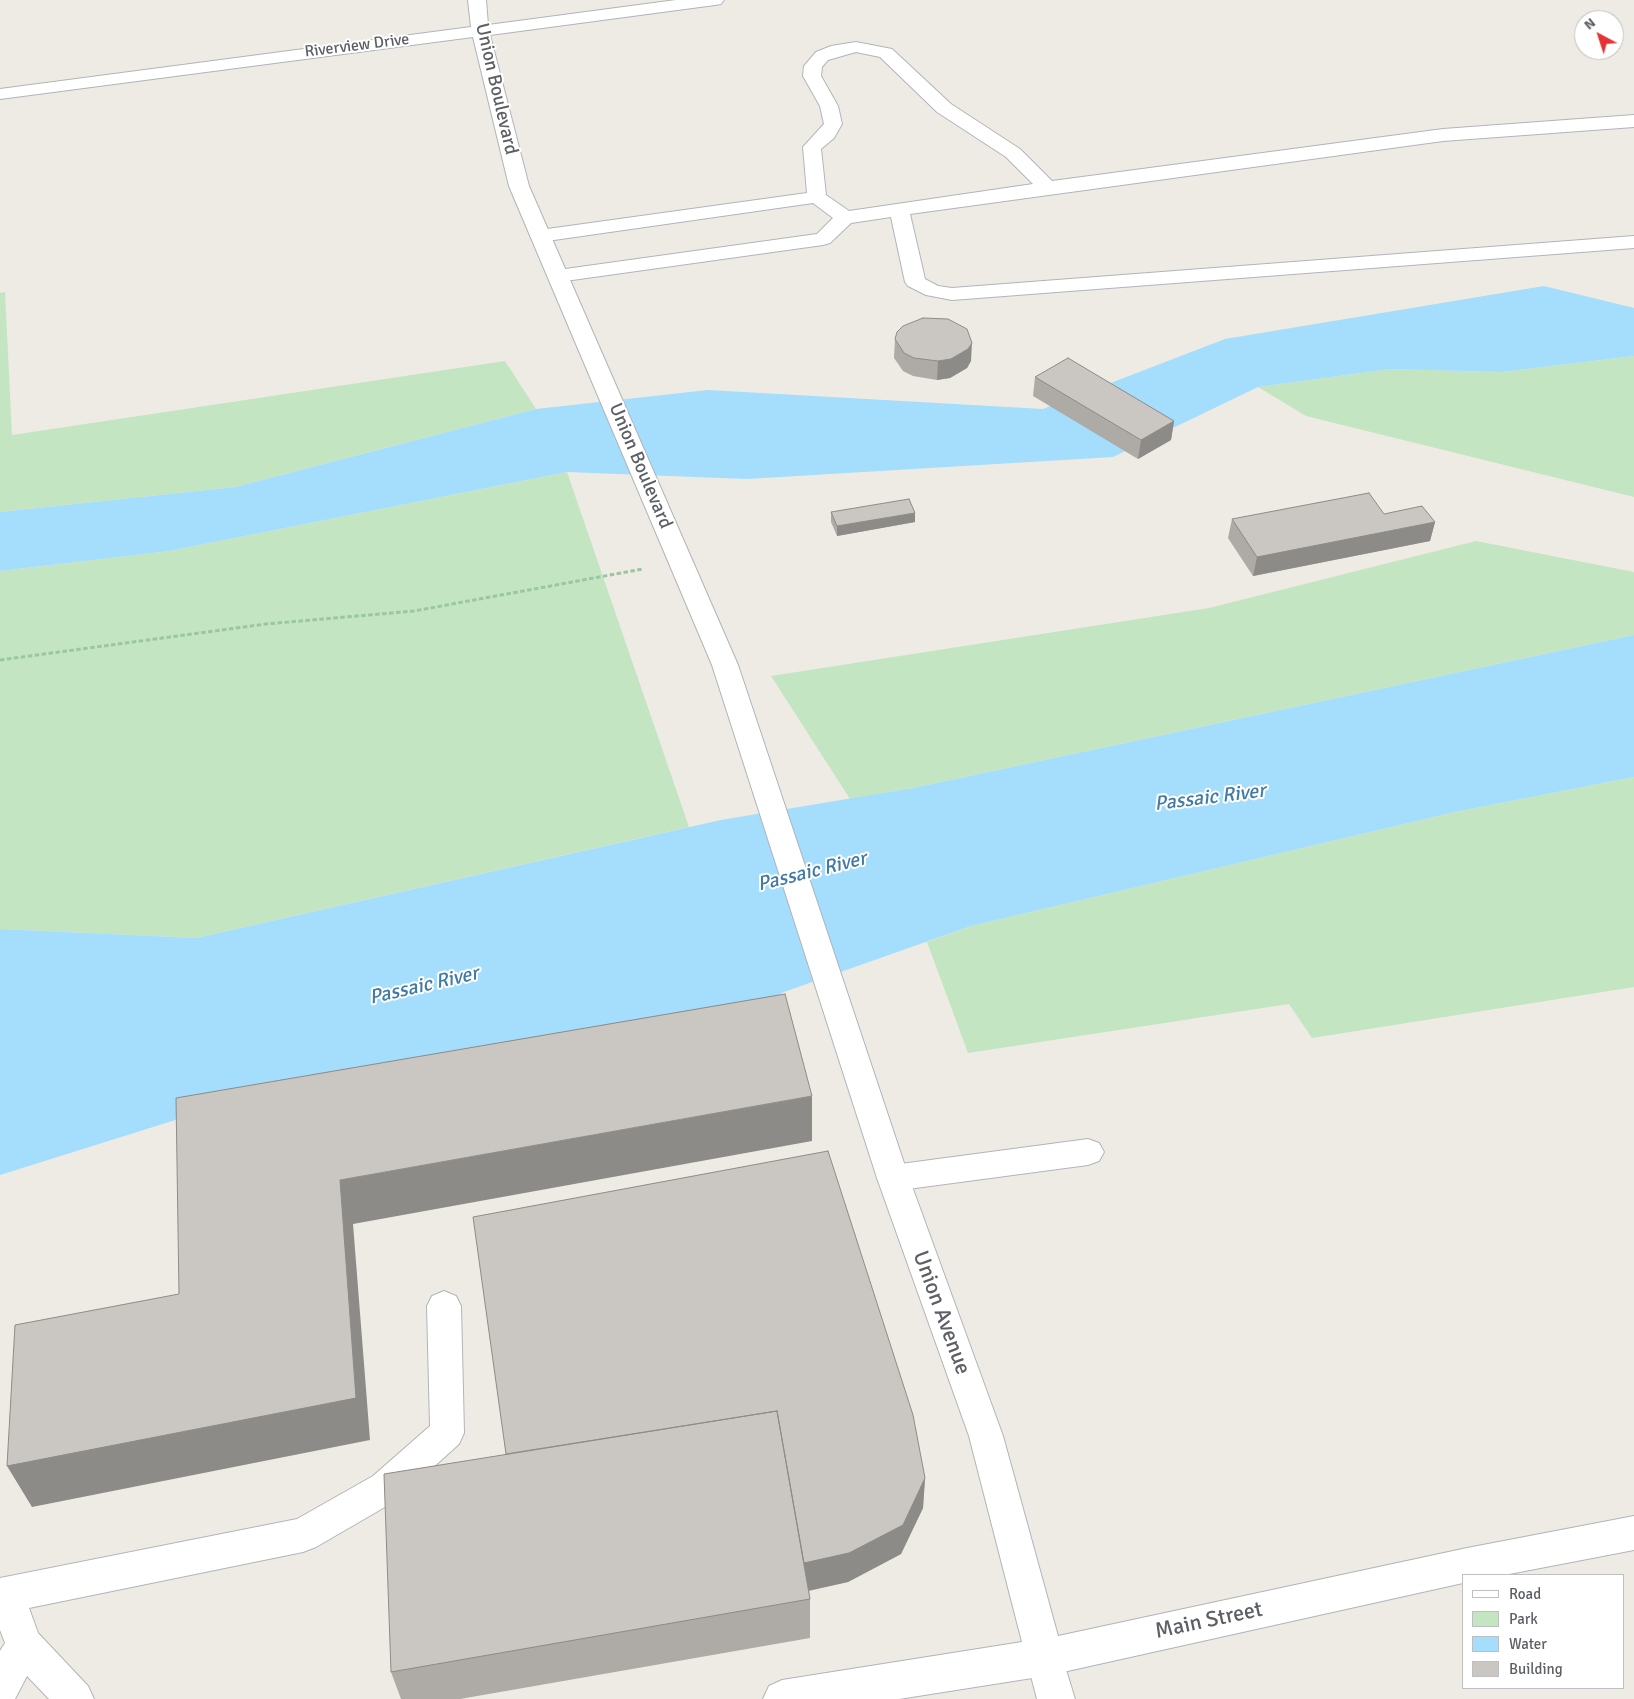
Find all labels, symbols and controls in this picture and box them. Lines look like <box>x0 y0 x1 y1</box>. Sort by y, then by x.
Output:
north arrow <box>1574 10 1624 60</box>
text: N <box>1580 14 1599 34</box>
street label: Union Boulevard <box>470 21 522 157</box>
street label: Riverview Drive <box>304 30 410 62</box>
street label: Union Boulevard <box>603 400 677 532</box>
water label: Passaic River <box>1153 779 1267 817</box>
water label: Passaic River <box>755 847 869 897</box>
water label: Passaic River <box>367 962 481 1010</box>
street label: Union Avenue <box>906 1248 976 1378</box>
legend <box>1462 1574 1624 1689</box>
text: Road <box>1509 1585 1541 1603</box>
street label: Main Street <box>1153 1597 1265 1645</box>
text: Park <box>1509 1610 1538 1628</box>
text: Water <box>1509 1635 1547 1653</box>
text: Building <box>1509 1660 1563 1678</box>

